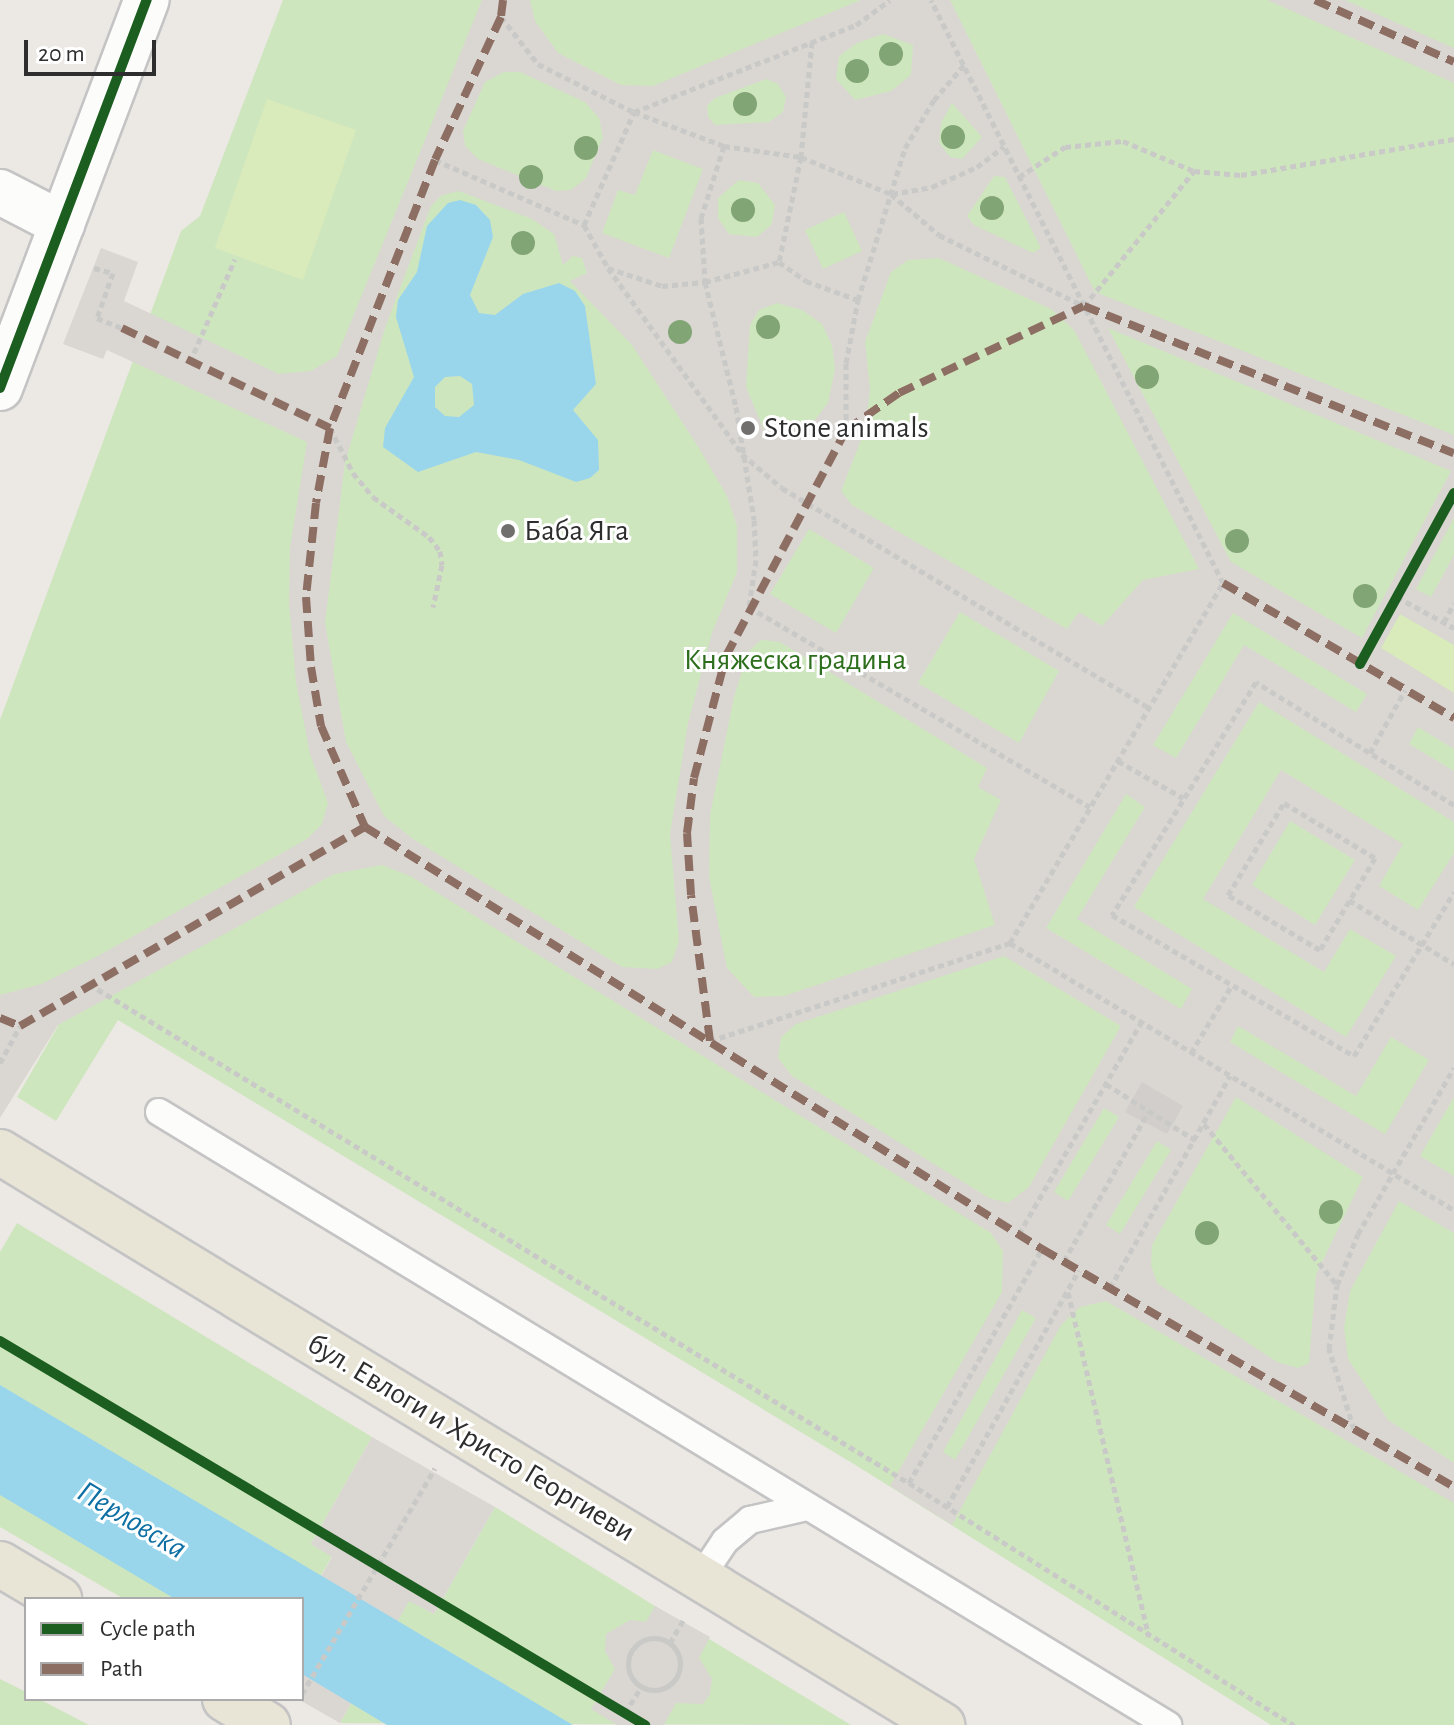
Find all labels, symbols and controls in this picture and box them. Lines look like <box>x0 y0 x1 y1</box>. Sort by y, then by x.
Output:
scale bar <box>28 24 160 74</box>
text: 20 m <box>38 42 85 66</box>
place label: Stone animals <box>764 410 929 446</box>
marker: Stone animals <box>739 419 757 437</box>
place label: Баба Яга <box>524 513 629 549</box>
marker: Баба Яга <box>499 522 517 540</box>
park label: Княжеска градина <box>684 642 906 678</box>
street label: бул. Евлоги и Христо Георгиеви <box>301 1326 641 1550</box>
water label: Перловска <box>70 1472 194 1568</box>
legend <box>24 1597 304 1701</box>
text: Cycle path <box>100 1617 196 1641</box>
text: Path <box>100 1657 143 1681</box>

